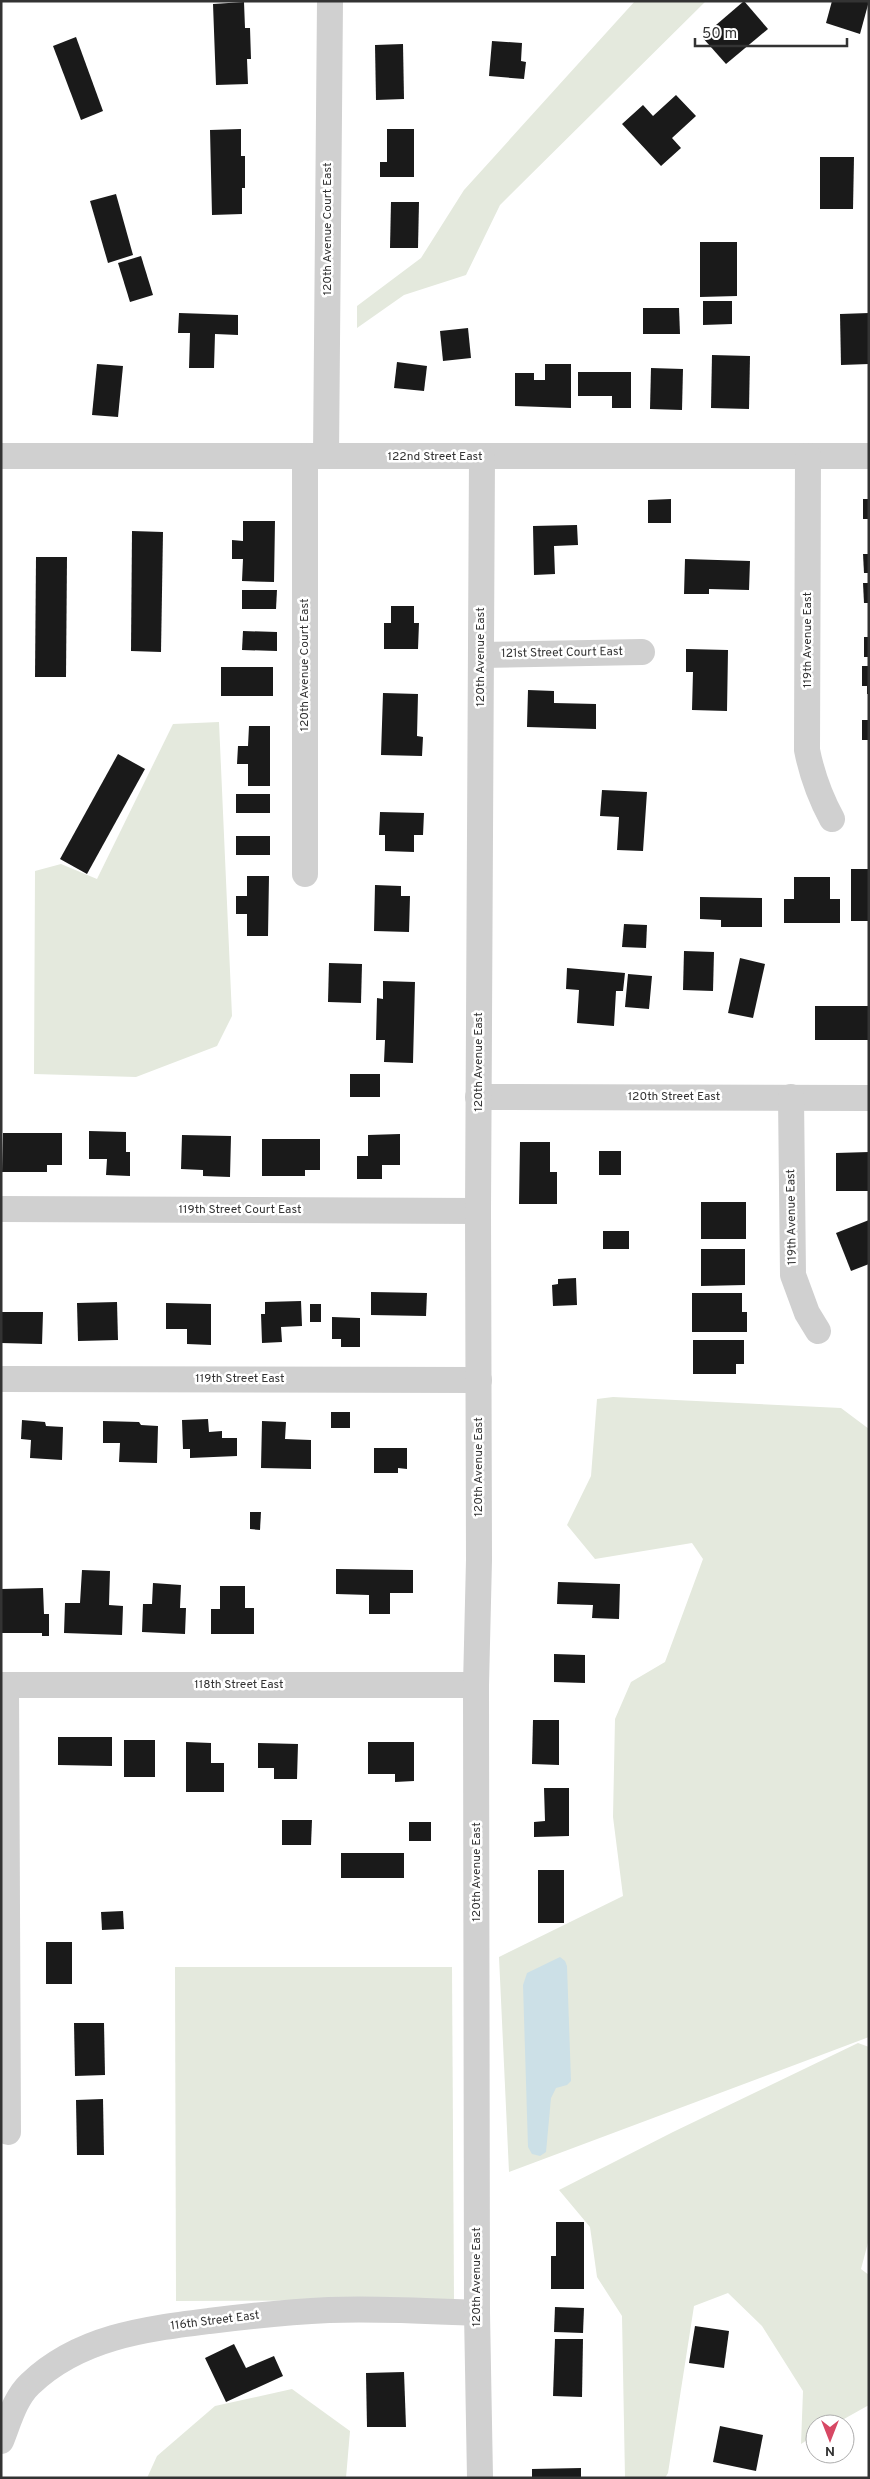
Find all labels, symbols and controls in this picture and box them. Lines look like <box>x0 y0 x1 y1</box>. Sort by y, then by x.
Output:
scale bar <box>695 15 848 47</box>
text: 50 m <box>702 25 737 44</box>
street label: 120th Avenue Court East <box>320 163 336 295</box>
street label: 122nd Street East <box>387 449 483 465</box>
street label: 119th Avenue East <box>800 592 816 688</box>
street label: 120th Avenue Court East <box>297 599 313 731</box>
street label: 120th Avenue East <box>473 607 489 707</box>
street label: 121st Street Court East <box>501 644 623 662</box>
street label: 120th Avenue East <box>471 1012 487 1112</box>
street label: 120th Street East <box>628 1089 720 1105</box>
street label: 119th Avenue East <box>783 1169 801 1265</box>
street label: 119th Street Court East <box>179 1202 301 1218</box>
street label: 119th Street East <box>195 1371 285 1387</box>
street label: 120th Avenue East <box>471 1417 487 1517</box>
street label: 118th Street East <box>194 1677 284 1693</box>
street label: 120th Avenue East <box>469 1822 485 1922</box>
street label: 120th Avenue East <box>469 2227 485 2327</box>
street label: 116th Street East <box>170 2308 260 2334</box>
north arrow <box>805 2414 855 2464</box>
text: N <box>825 2442 835 2459</box>

